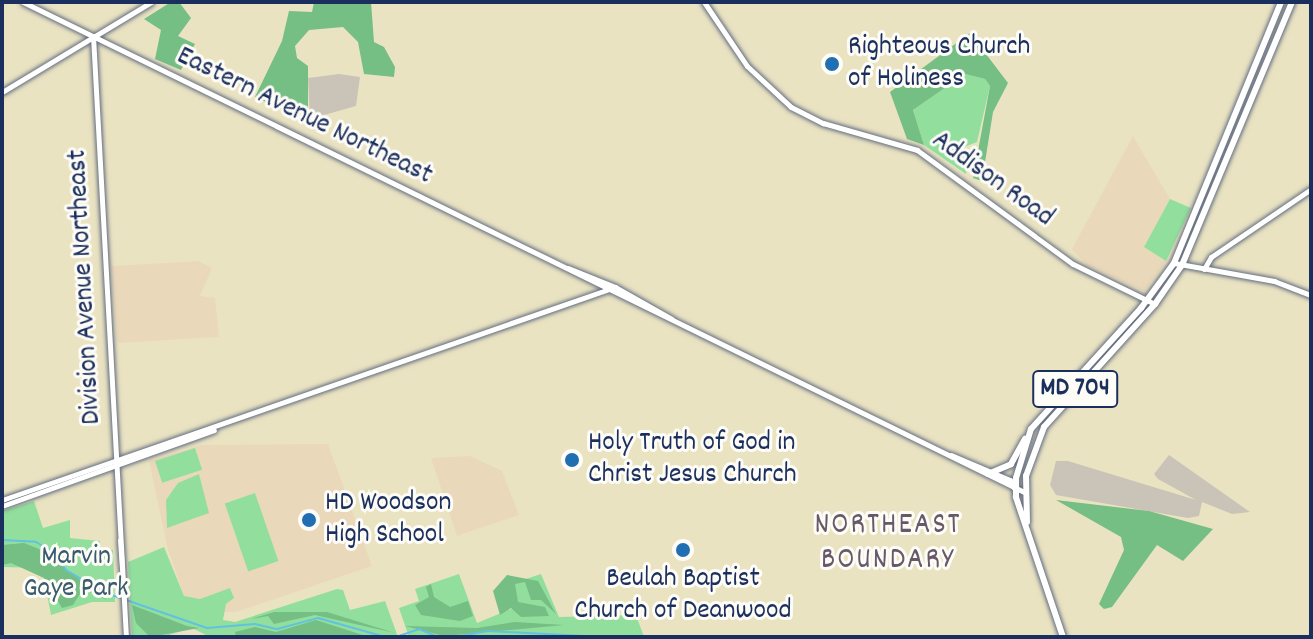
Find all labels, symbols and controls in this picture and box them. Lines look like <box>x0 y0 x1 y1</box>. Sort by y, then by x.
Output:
place label: Righteous Church of Holiness <box>848 31 1030 97</box>
street label: Eastern Avenue Northeast <box>171 40 437 194</box>
marker: Righteous Church of Holiness <box>823 55 841 73</box>
street label: Addison Road <box>924 124 1060 236</box>
street label: Division Avenue Northeast <box>62 149 110 425</box>
road number: MD 704 <box>1031 367 1119 411</box>
place label: Holy Truth of God in Christ Jesus Church <box>588 427 796 493</box>
marker: Holy Truth of God in Christ Jesus Church <box>563 451 581 469</box>
place label: HD Woodson High School <box>325 487 452 553</box>
district label: NORTHEAST BOUNDARY <box>814 509 962 580</box>
marker: HD Woodson High School <box>300 511 318 529</box>
park label: Marvin Gaye Park <box>23 541 129 607</box>
marker: Beulah Baptist Church of Deanwood <box>674 541 692 559</box>
place label: Beulah Baptist Church of Deanwood <box>574 563 792 629</box>

